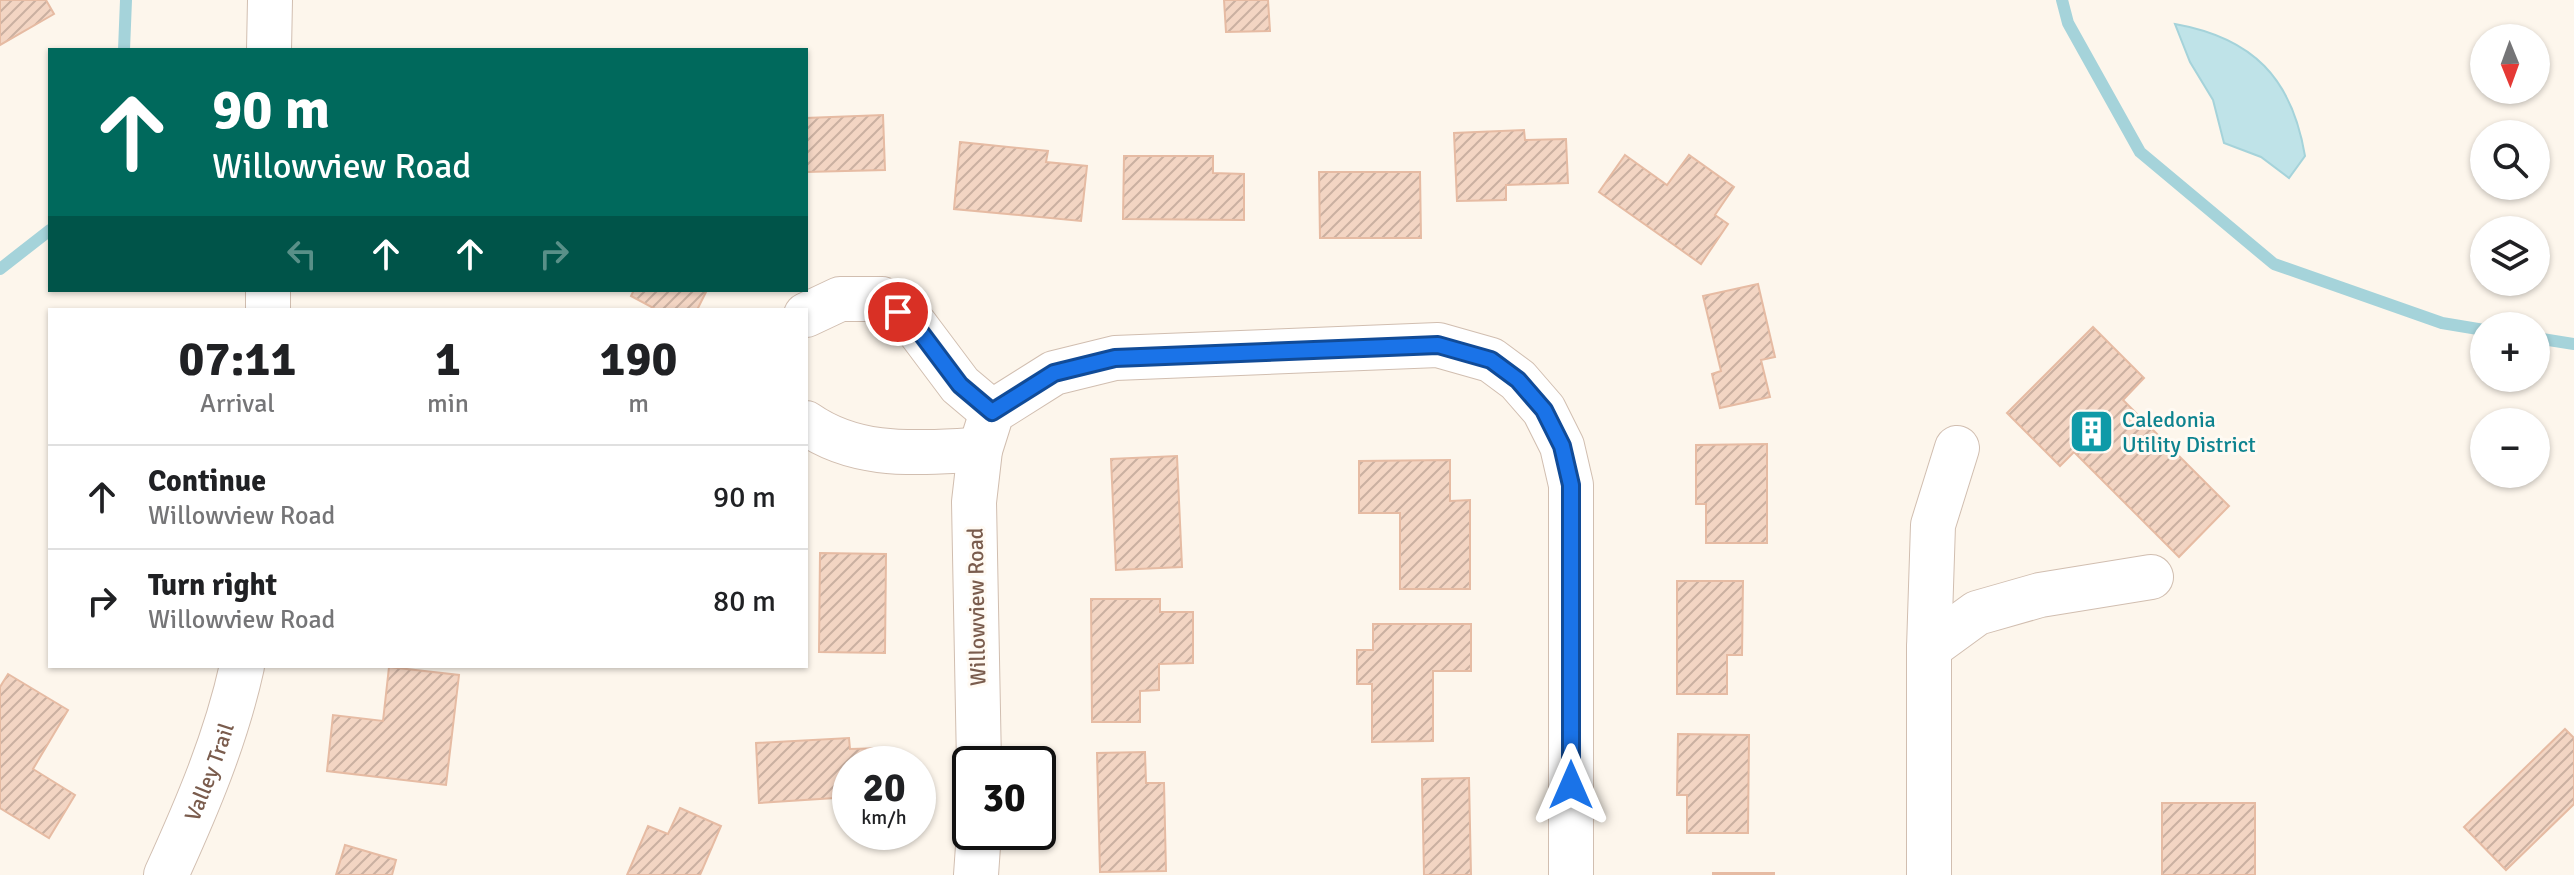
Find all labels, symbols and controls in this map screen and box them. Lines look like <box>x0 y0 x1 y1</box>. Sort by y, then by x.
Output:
north arrow <box>2470 24 2550 104</box>
map controls <box>2470 24 2550 488</box>
text: 90 m <box>212 75 330 144</box>
icon: ahead <box>80 80 184 184</box>
button: search <box>2470 120 2550 200</box>
text: Willowview Road <box>212 144 471 189</box>
button: layers <box>2470 216 2550 296</box>
icon: left <box>280 232 324 276</box>
icon: ahead <box>364 232 408 276</box>
icon: ahead <box>448 232 492 276</box>
icon: right <box>532 232 576 276</box>
pin <box>864 278 932 346</box>
icon: arrive <box>876 290 920 334</box>
button: + <box>2470 312 2550 392</box>
text: 07:11 <box>179 330 296 389</box>
text: 1 <box>435 330 461 389</box>
text: 190 <box>600 330 677 389</box>
text: Arrival <box>200 388 275 420</box>
text: min <box>427 388 469 420</box>
text: m <box>628 388 649 420</box>
place label: Caledonia Utility District <box>2122 406 2256 458</box>
building icon: Caledonia Utility District <box>2067 408 2115 456</box>
button: − <box>2470 408 2550 488</box>
text: Continue <box>148 463 266 500</box>
icon: ahead <box>80 475 124 519</box>
text: 90 m <box>713 479 776 516</box>
text: Willowview Road <box>148 500 335 532</box>
street label: Willowview Road <box>962 528 991 686</box>
text: Turn right <box>148 567 277 604</box>
icon: right <box>80 579 124 623</box>
text: 80 m <box>713 583 776 620</box>
text: Willowview Road <box>148 604 335 636</box>
street label: Valley Trail <box>179 720 240 825</box>
position arrow <box>1529 743 1613 827</box>
speed limit sign: 30 <box>952 746 1056 850</box>
text: 20 <box>862 763 906 813</box>
text: km/h <box>861 805 907 830</box>

